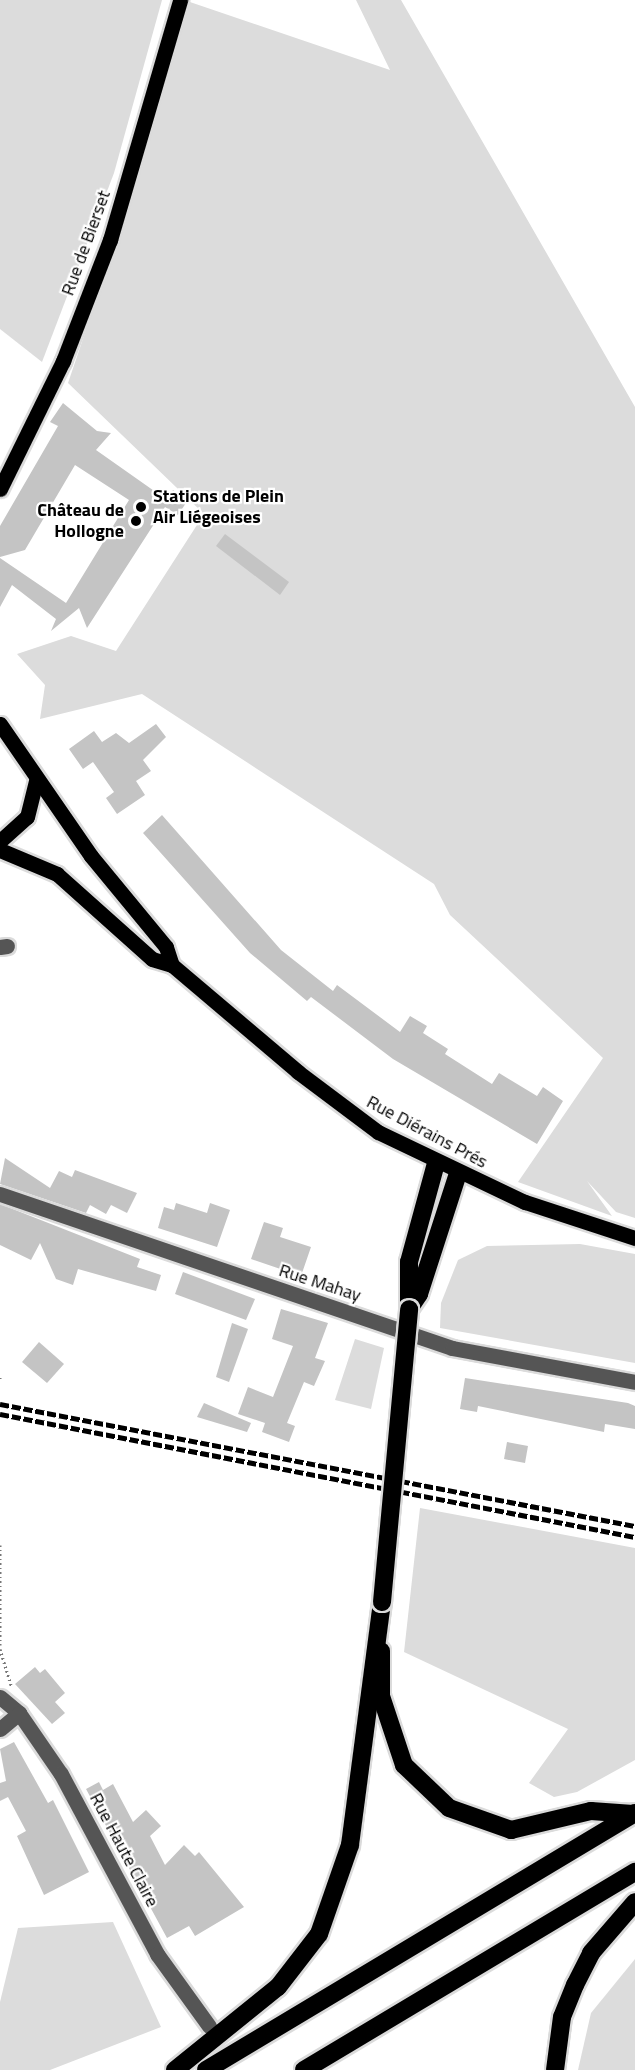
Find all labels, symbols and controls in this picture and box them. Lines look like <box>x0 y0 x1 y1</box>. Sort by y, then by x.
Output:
street label: Rue de Bierset <box>57 187 115 299</box>
place label: Stations de Plein Air Liégeoises <box>153 486 284 528</box>
place label: Château de Hollogne <box>37 500 124 542</box>
marker: Stations de Plein Air Liégeoises <box>134 500 148 514</box>
marker: Château de Hollogne <box>129 514 143 528</box>
street label: Rue Diérains Prés <box>363 1091 491 1173</box>
street label: Rue Mahay <box>276 1260 364 1306</box>
street label: Rue Haute Claire <box>85 1789 163 1911</box>

